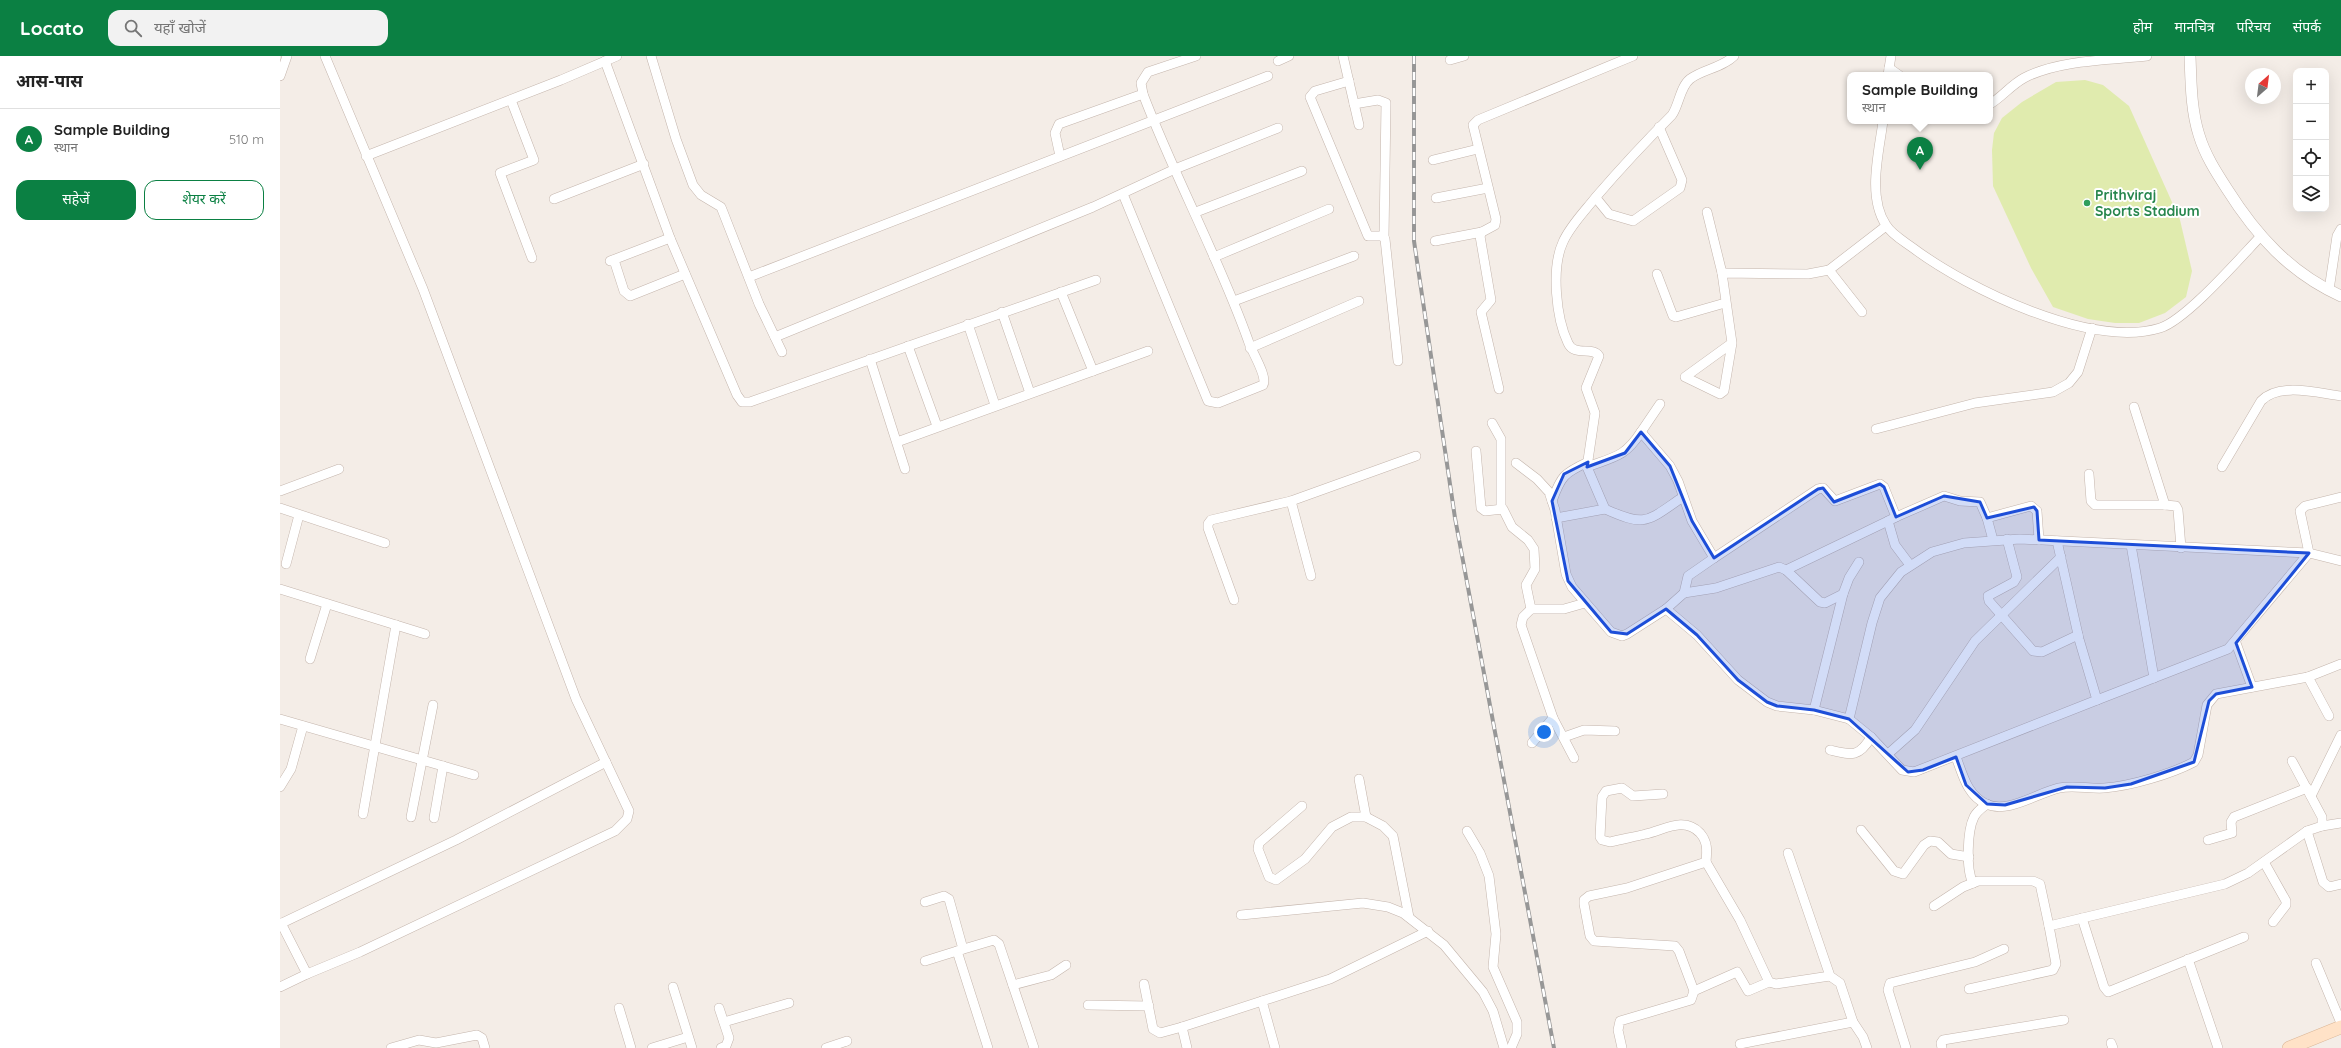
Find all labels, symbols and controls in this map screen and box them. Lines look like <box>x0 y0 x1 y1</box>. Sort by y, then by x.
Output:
search box <box>108 10 388 46</box>
text: Locato <box>20 16 84 40</box>
icon: search <box>122 17 144 39</box>
text: यहाँ खोजें <box>154 18 206 37</box>
text: होम <box>2133 18 2152 36</box>
text: मानचित्र <box>2174 18 2215 36</box>
text: परिचय <box>2237 18 2271 36</box>
text: संपर्क <box>2293 18 2321 36</box>
north arrow <box>2245 68 2281 104</box>
map controls <box>2293 68 2329 212</box>
button: + <box>2293 68 2329 104</box>
text: आस-पास <box>16 70 83 91</box>
popup <box>1847 72 1993 124</box>
text: Sample Building <box>1862 80 1978 99</box>
text: स्थान <box>1862 99 1886 115</box>
button: − <box>2293 104 2329 140</box>
text: Sample Building <box>54 120 170 139</box>
text: A <box>25 131 33 147</box>
text: 510 m <box>229 131 264 147</box>
pin: A <box>1907 137 1933 170</box>
text: स्थान <box>54 139 78 155</box>
button: locate <box>2293 140 2329 176</box>
button: layers <box>2293 176 2329 212</box>
button: सहेजें <box>16 180 136 220</box>
button: शेयर करें <box>144 180 264 220</box>
place label: Prithviraj Sports Stadium <box>2095 186 2200 220</box>
marker: Prithviraj Sports Stadium <box>2082 198 2092 208</box>
your location <box>1534 722 1554 742</box>

